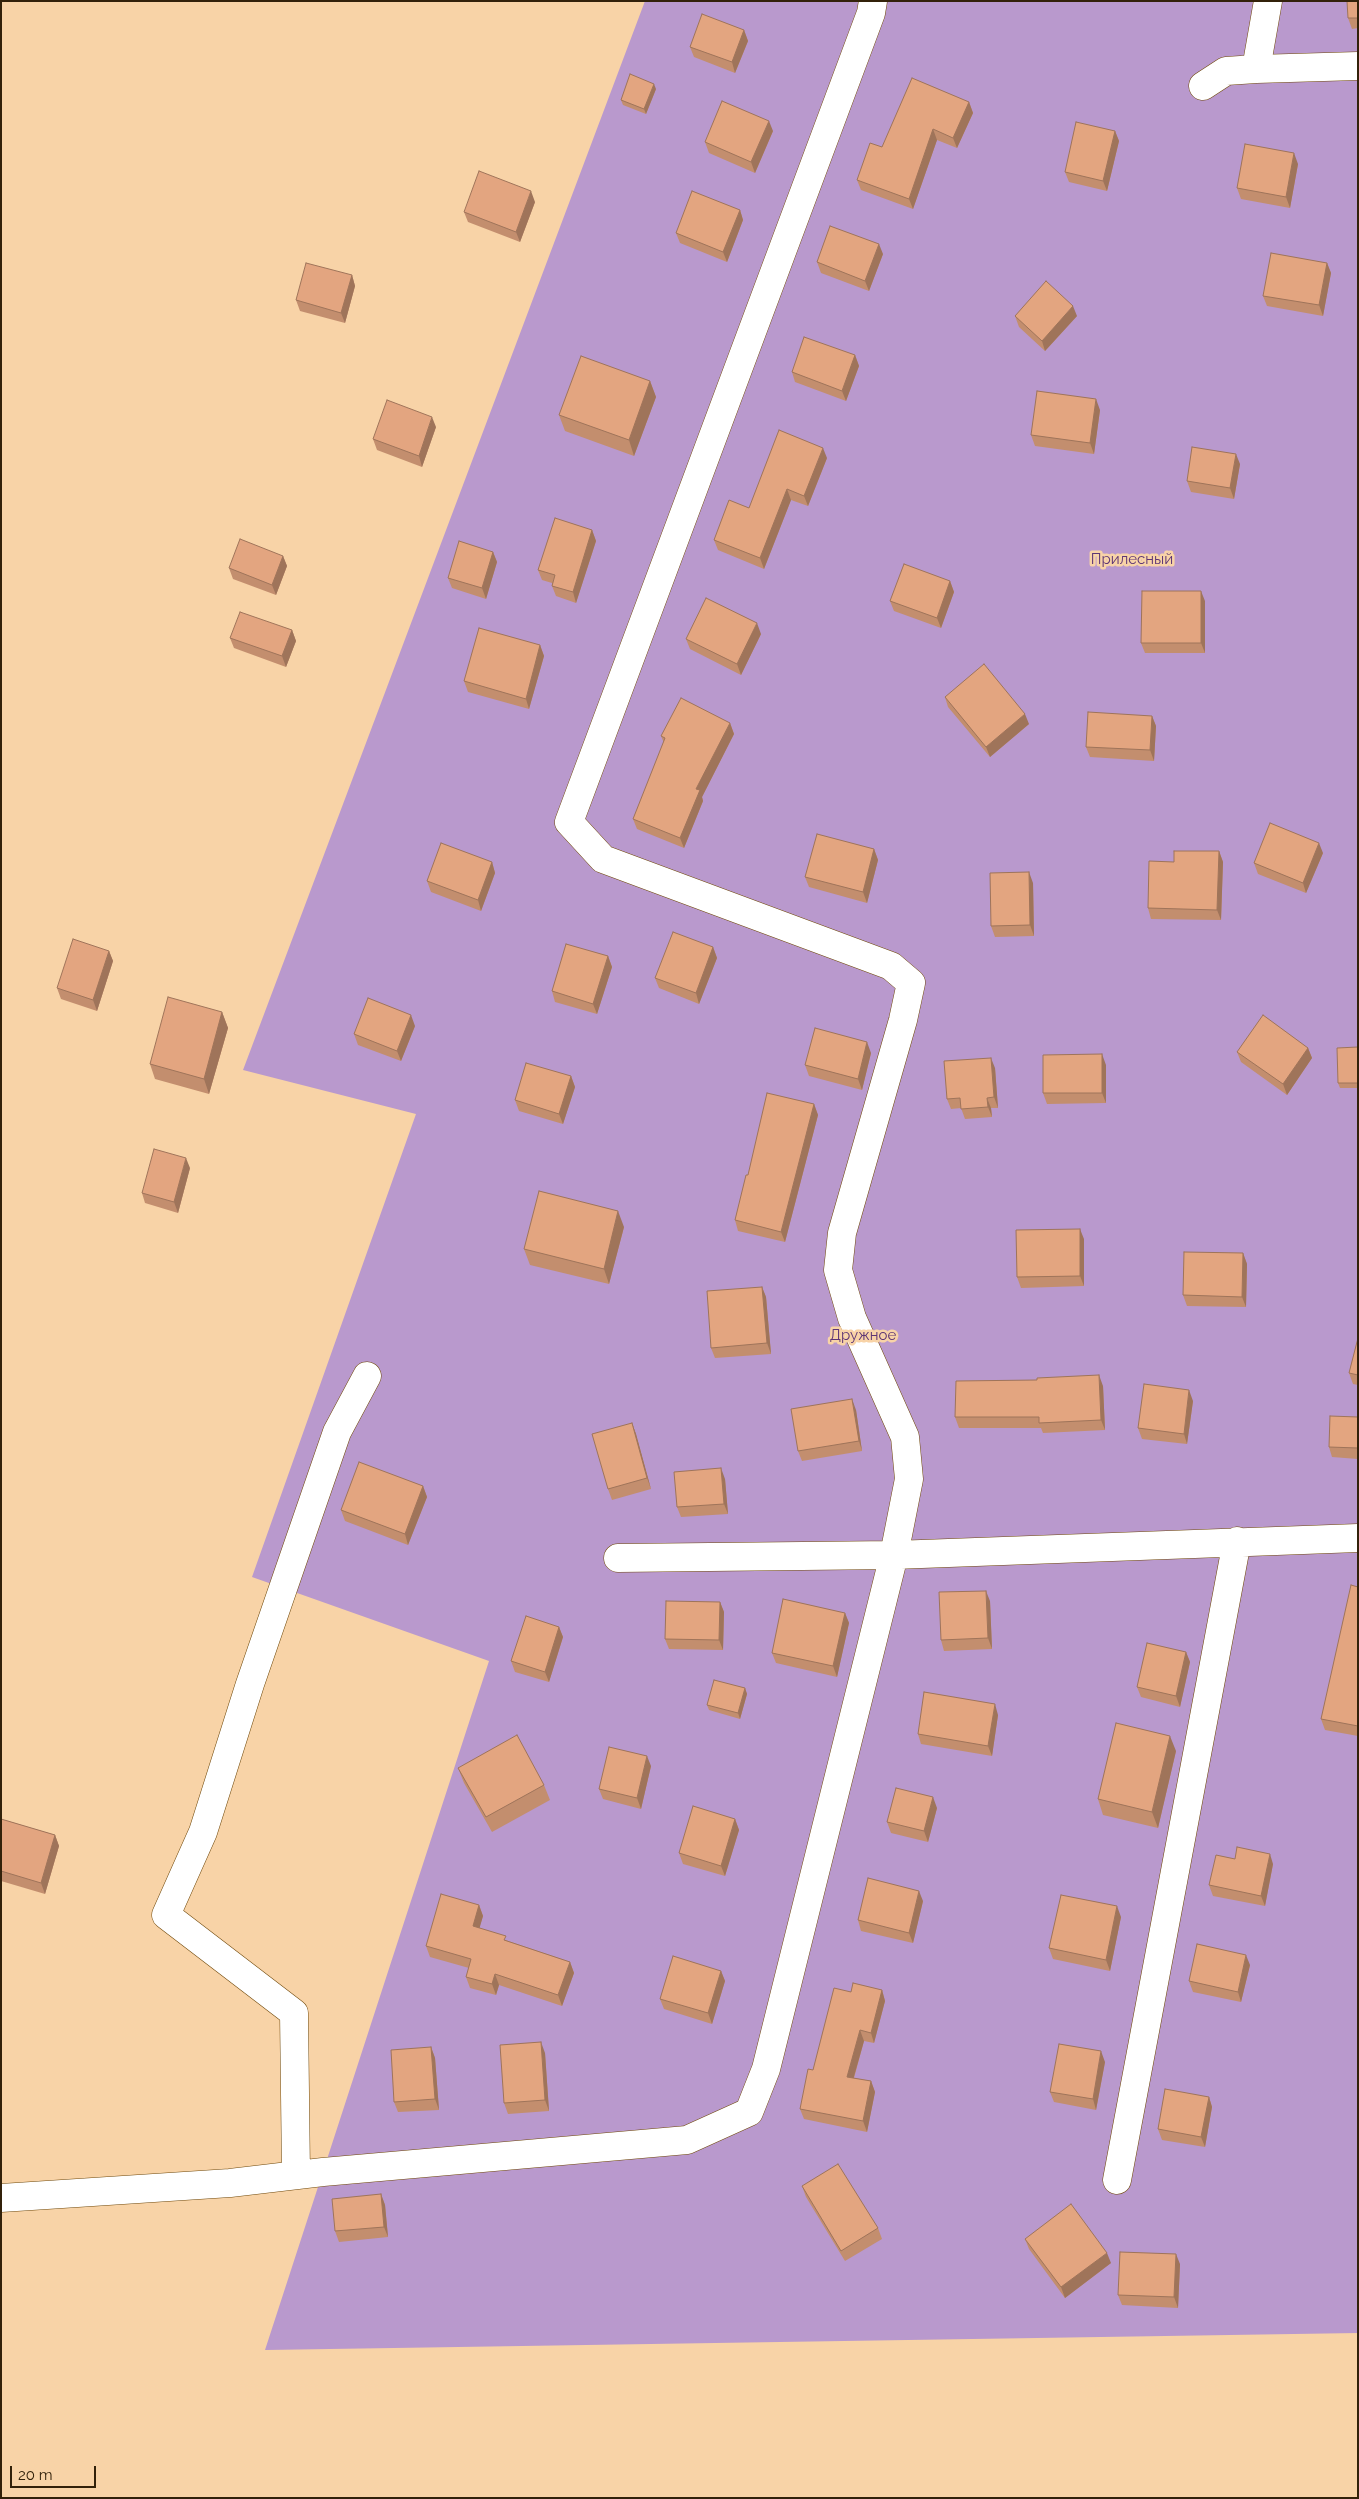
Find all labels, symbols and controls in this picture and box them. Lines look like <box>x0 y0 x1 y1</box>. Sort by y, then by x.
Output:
park label: Прилесный <box>1091 550 1173 568</box>
park label: Дружное <box>830 1326 896 1344</box>
scale bar <box>12 2456 99 2488</box>
text: 20 m <box>18 2466 53 2484</box>

